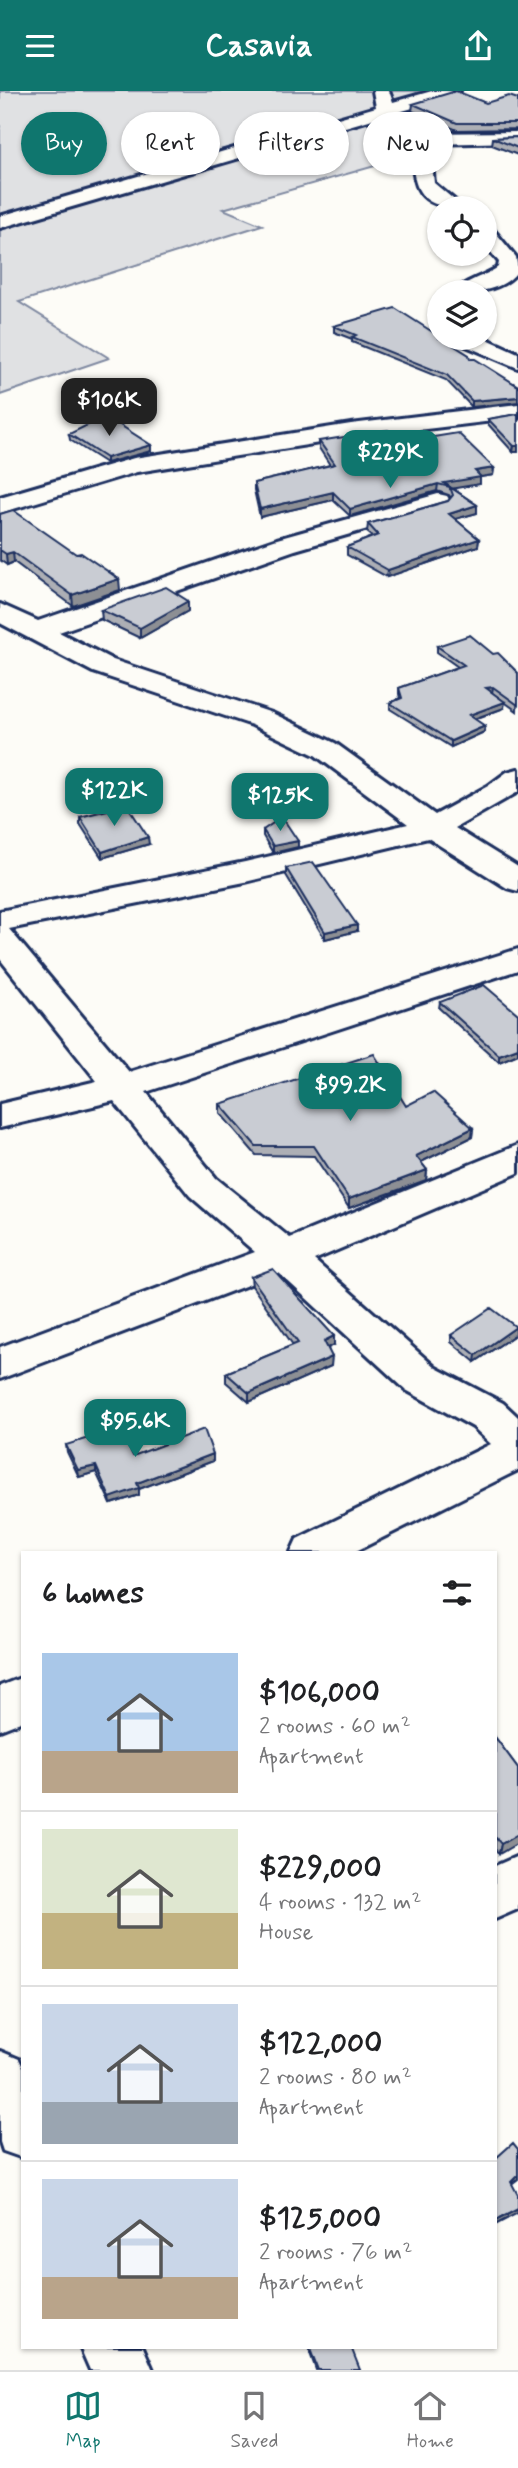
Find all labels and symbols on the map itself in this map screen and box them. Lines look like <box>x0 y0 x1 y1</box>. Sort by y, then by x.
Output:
pin: $106K <box>60 379 158 438</box>
pin: $229K <box>341 431 439 490</box>
pin: $122K <box>65 769 163 828</box>
pin: $125K <box>231 773 329 833</box>
pin: $99.2K <box>293 1063 407 1123</box>
pin: $95.6K <box>78 1399 192 1459</box>

